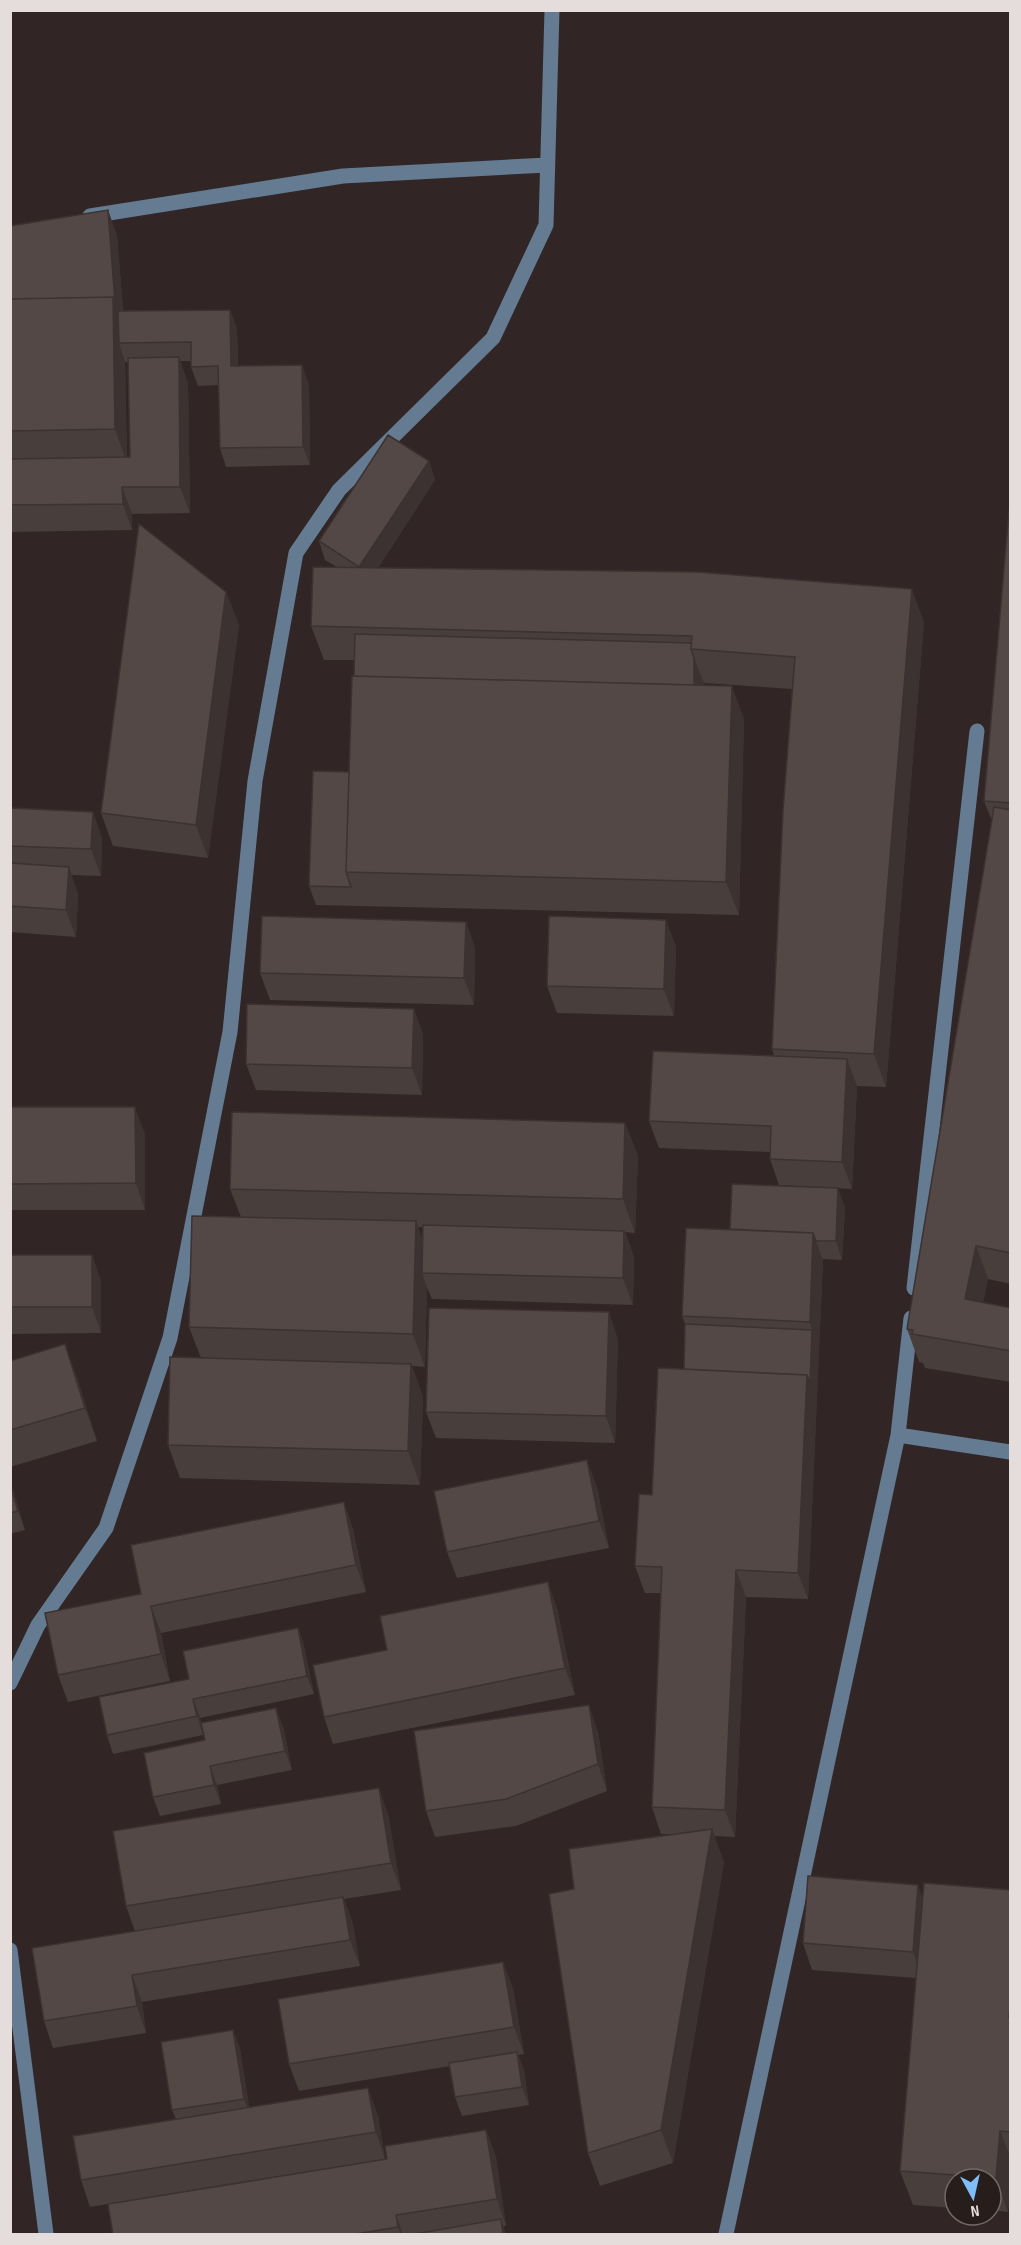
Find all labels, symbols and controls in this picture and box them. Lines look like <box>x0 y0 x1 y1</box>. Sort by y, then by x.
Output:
north arrow <box>943 2167 1003 2227</box>
text: N <box>969 2200 980 2220</box>

